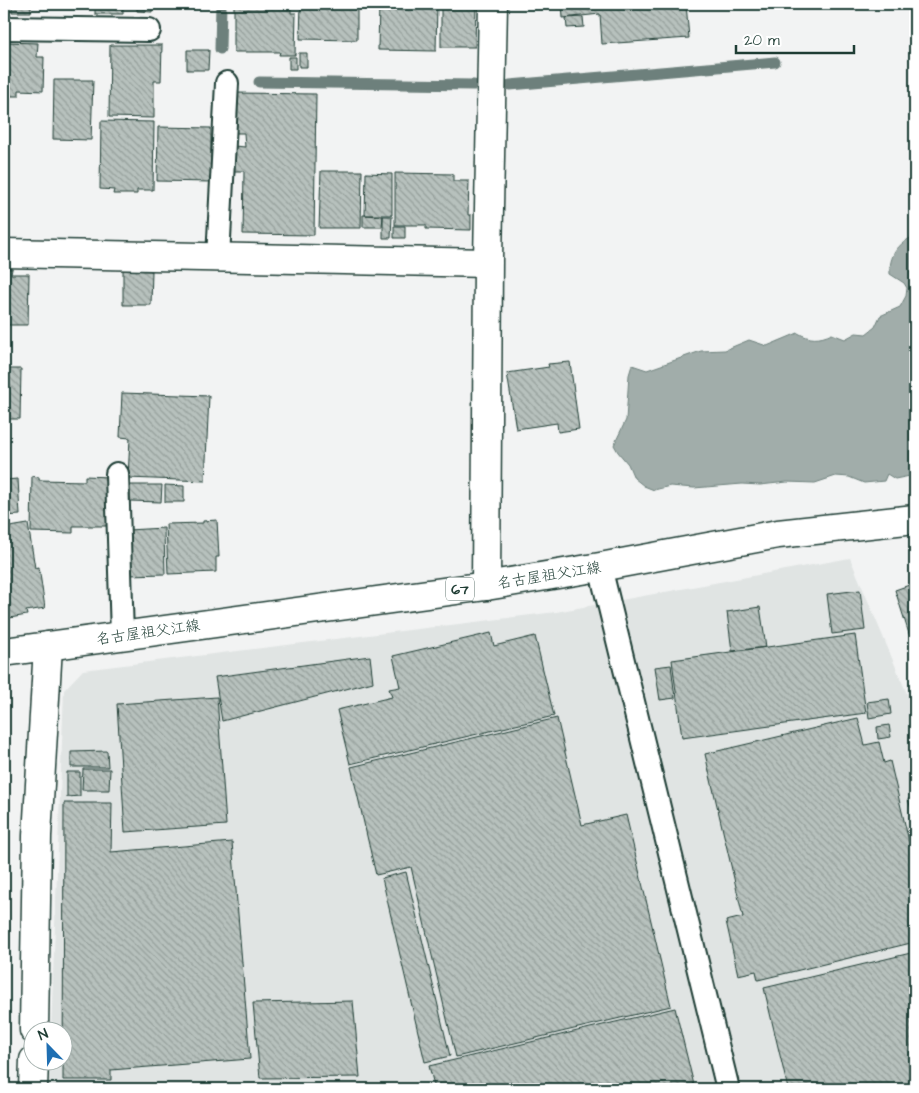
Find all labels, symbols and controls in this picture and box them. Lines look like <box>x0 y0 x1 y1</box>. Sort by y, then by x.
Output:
scale bar <box>736 22 854 54</box>
text: 20 m <box>744 30 780 51</box>
street label: 名古屋祖父江線 <box>496 557 603 594</box>
road number: 67 <box>446 578 474 600</box>
street label: 名古屋祖父江線 <box>95 615 202 650</box>
north arrow <box>22 1020 72 1070</box>
text: N <box>35 1024 51 1046</box>

